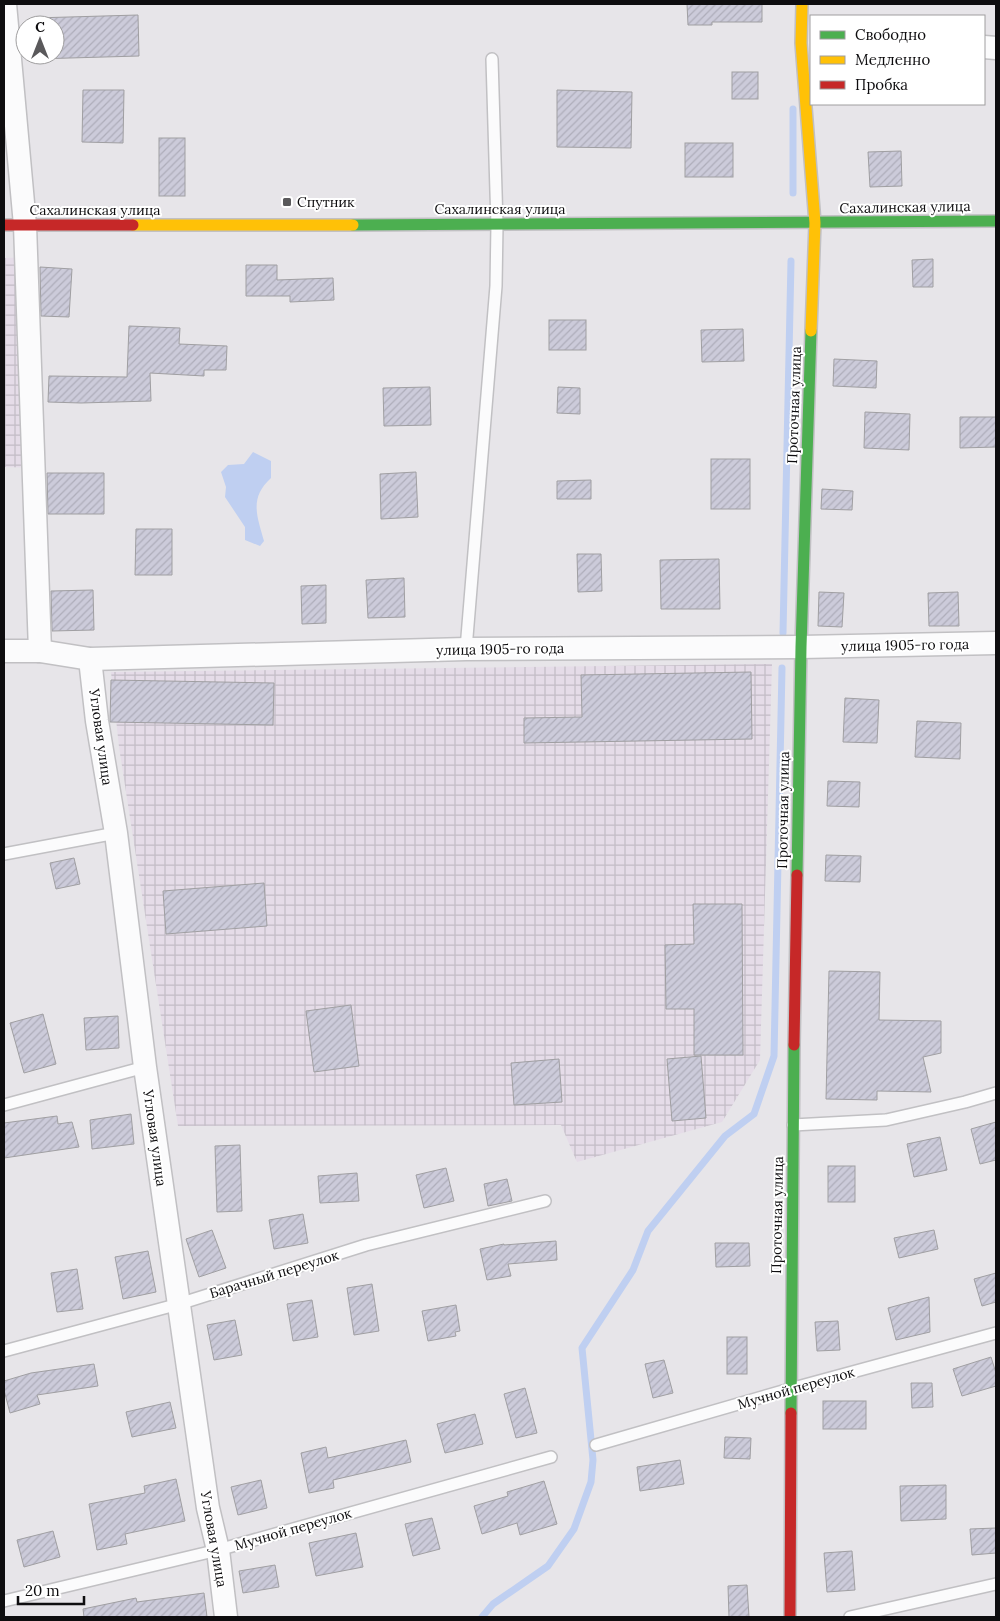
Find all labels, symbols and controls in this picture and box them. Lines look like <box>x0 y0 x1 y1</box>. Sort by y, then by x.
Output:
north arrow <box>15 15 65 65</box>
legend <box>810 15 985 105</box>
text: С <box>35 18 45 36</box>
text: Свободно <box>855 25 926 44</box>
text: Медленно <box>855 50 930 69</box>
text: Пробка <box>855 75 908 94</box>
place label: Спутник <box>297 193 355 211</box>
marker: Спутник <box>281 196 293 208</box>
street label: Сахалинская улица <box>839 197 971 217</box>
street label: Сахалинская улица <box>434 200 566 218</box>
street label: Сахалинская улица <box>29 201 161 219</box>
street label: Проточная улица <box>783 346 805 464</box>
street label: улица 1905-го года <box>841 635 969 655</box>
street label: улица 1905-го года <box>436 639 564 659</box>
street label: Угловая улица <box>85 687 117 786</box>
street label: Проточная улица <box>773 751 793 869</box>
street label: Угловая улица <box>139 1088 171 1187</box>
street label: Проточная улица <box>767 1156 787 1274</box>
street label: Барачный переулок <box>207 1246 341 1302</box>
street label: Мучной переулок <box>735 1363 857 1413</box>
street label: Угловая улица <box>197 1489 231 1588</box>
street label: Мучной переулок <box>232 1504 354 1554</box>
scale bar <box>18 1574 84 1606</box>
text: 20 m <box>25 1581 60 1600</box>

